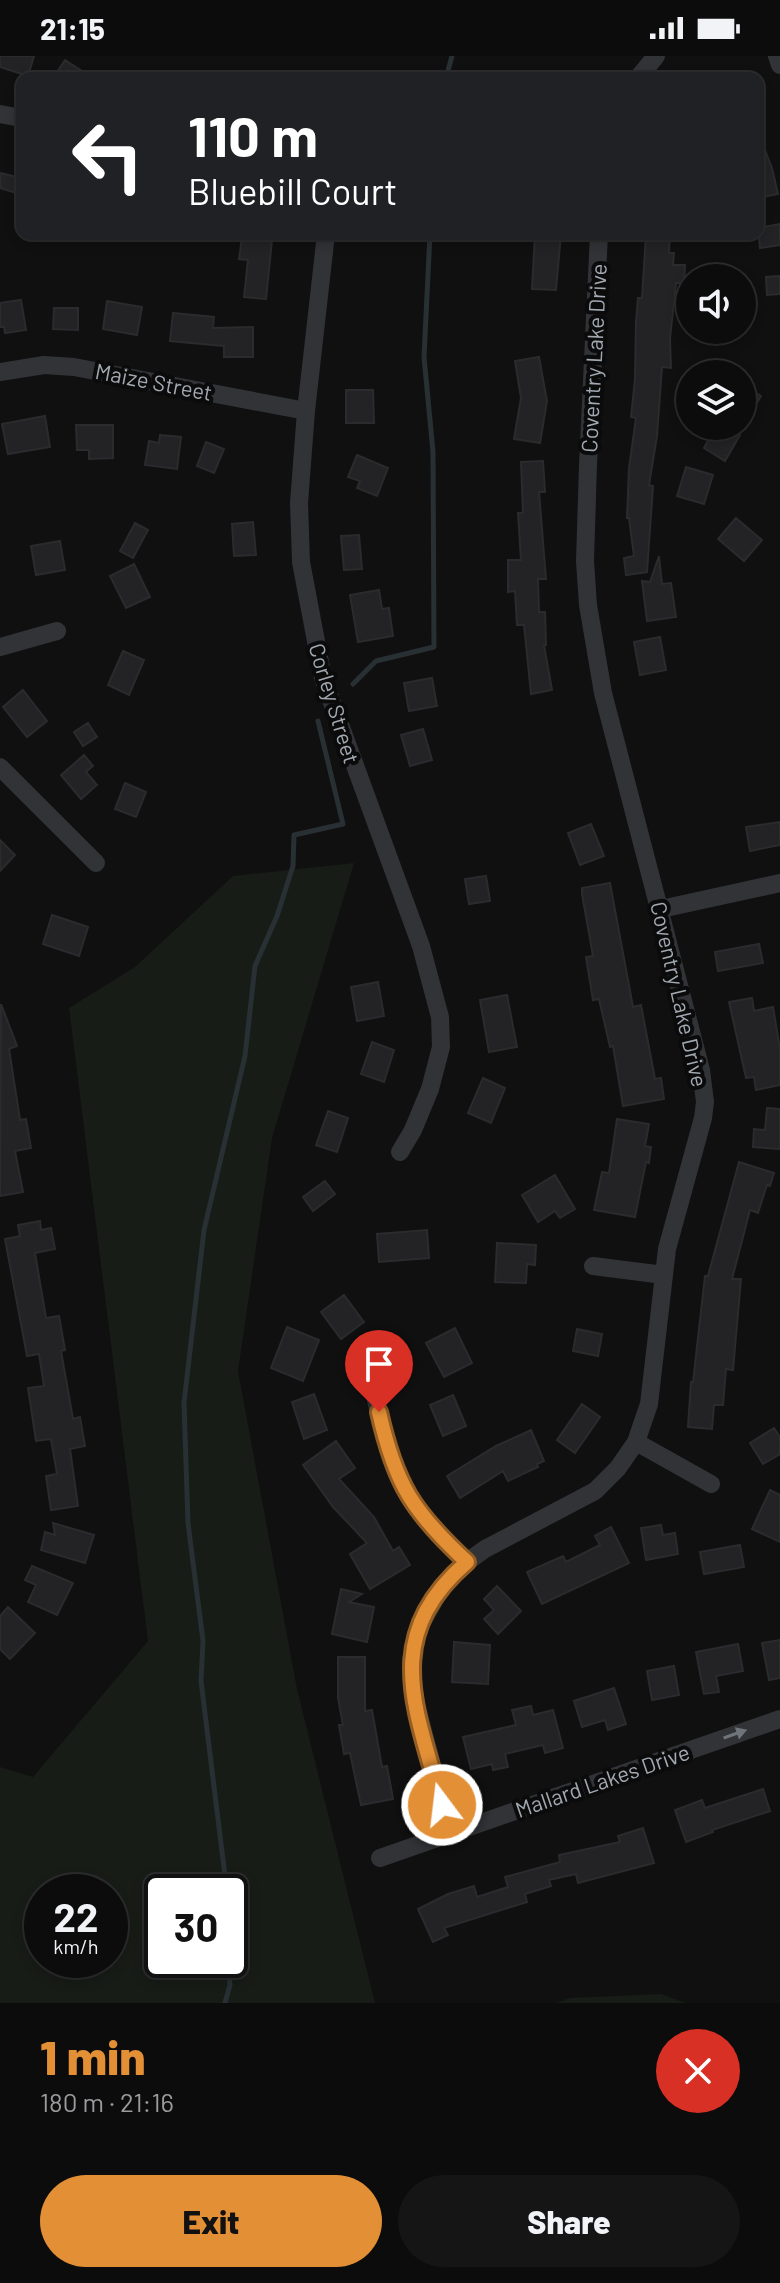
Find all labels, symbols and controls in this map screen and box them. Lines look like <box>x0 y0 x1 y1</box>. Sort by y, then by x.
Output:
text: 21:15 <box>40 10 105 46</box>
text: 110 m <box>188 101 318 168</box>
icon: left <box>56 104 160 208</box>
text: Bluebill Court <box>188 169 397 212</box>
street label: Coventry Lake Drive <box>575 263 611 453</box>
map controls <box>676 264 756 440</box>
button: sound <box>676 264 756 344</box>
street label: Maize Street <box>93 357 215 405</box>
button: layers <box>676 360 756 440</box>
street label: Corley Street <box>304 640 366 766</box>
street label: Coventry Lake Drive <box>646 899 714 1089</box>
pin <box>345 1330 413 1412</box>
icon: arrive <box>357 1342 401 1386</box>
one-way arrow <box>724 1728 748 1740</box>
street label: Mallard Lakes Drive <box>511 1738 693 1822</box>
position arrow <box>400 1763 484 1847</box>
speed limit sign: 30 <box>144 1874 248 1978</box>
text: 22 <box>54 1892 98 1940</box>
text: km/h <box>53 1934 99 1958</box>
text: 1 min <box>40 2027 146 2085</box>
button: close <box>656 2029 740 2113</box>
text: 180 m · 21:16 <box>40 2086 174 2117</box>
button: Exit <box>40 2175 382 2267</box>
button: Share <box>398 2175 740 2267</box>

